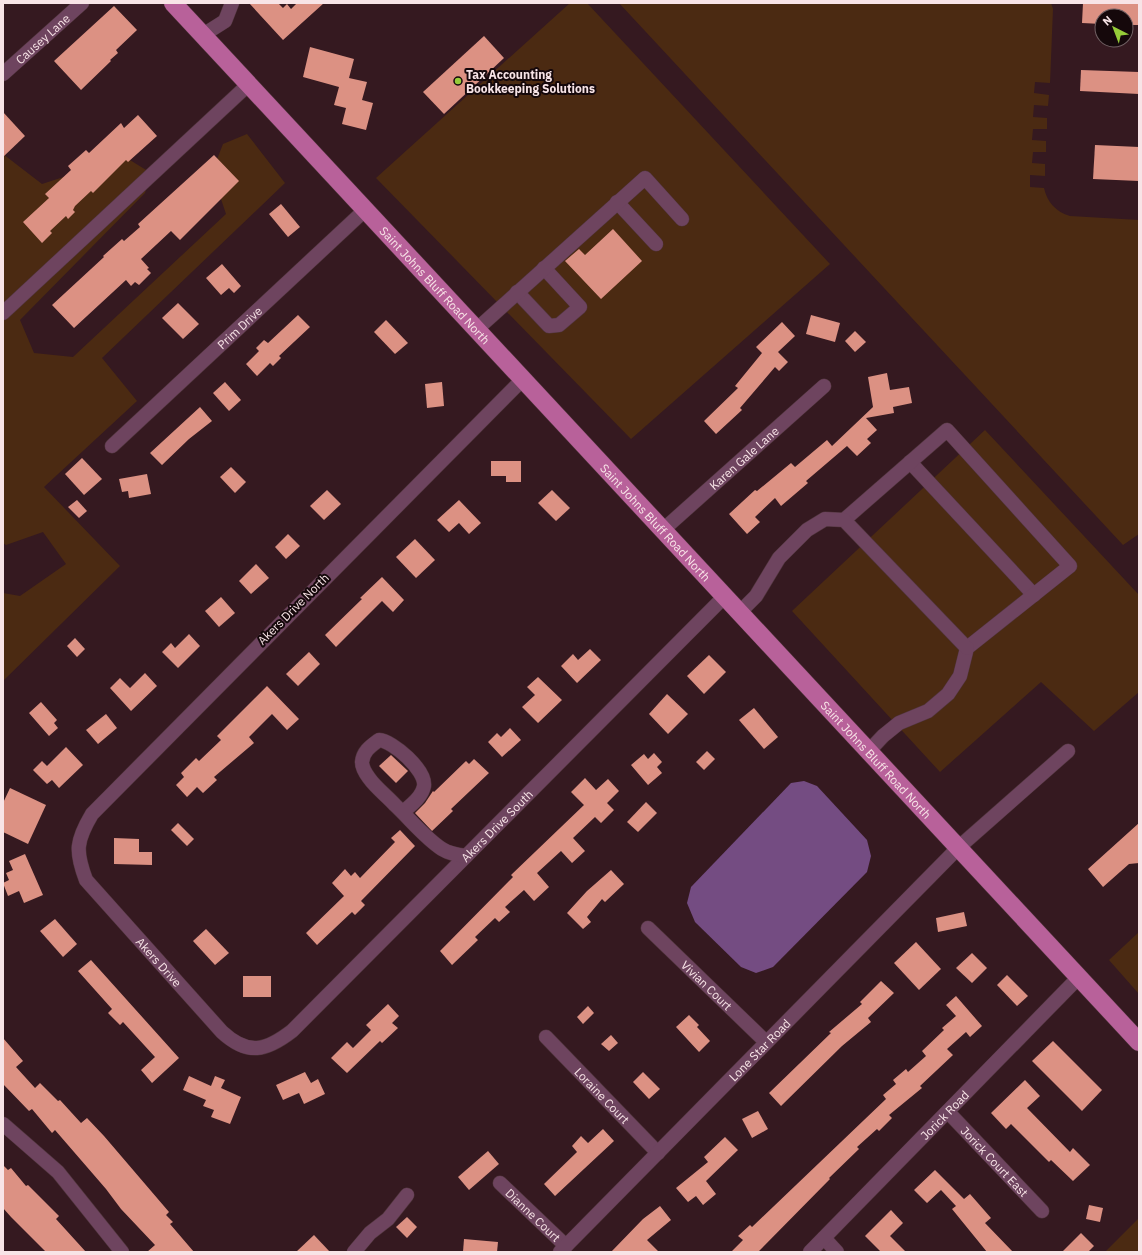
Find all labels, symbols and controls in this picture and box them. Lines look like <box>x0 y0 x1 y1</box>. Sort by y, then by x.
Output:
north arrow <box>1094 8 1134 48</box>
street label: Causey Lane <box>12 10 73 67</box>
text: N <box>1100 13 1115 28</box>
place label: Tax Accounting Bookkeeping Solutions <box>466 67 595 96</box>
marker: Tax Accounting Bookkeeping Solutions <box>453 76 463 86</box>
street label: Saint Johns Bluff Road North <box>377 223 494 347</box>
street label: Prim Drive <box>214 303 265 352</box>
street label: Karen Gale Lane <box>706 423 782 493</box>
street label: Saint Johns Bluff Road North <box>597 460 714 584</box>
street label: Akers Drive North <box>254 570 332 648</box>
street label: Saint Johns Bluff Road North <box>818 698 935 822</box>
street label: Akers Drive South <box>457 786 536 865</box>
street label: Akers Drive <box>133 934 186 990</box>
street label: Vivian Court <box>678 957 736 1013</box>
street label: Lone Star Road <box>725 1015 793 1084</box>
street label: Loraine Court <box>572 1064 633 1127</box>
street label: Jorick Road <box>917 1087 972 1143</box>
street label: Jorick Court East <box>958 1123 1032 1200</box>
street label: Dianne Court <box>503 1185 564 1244</box>

